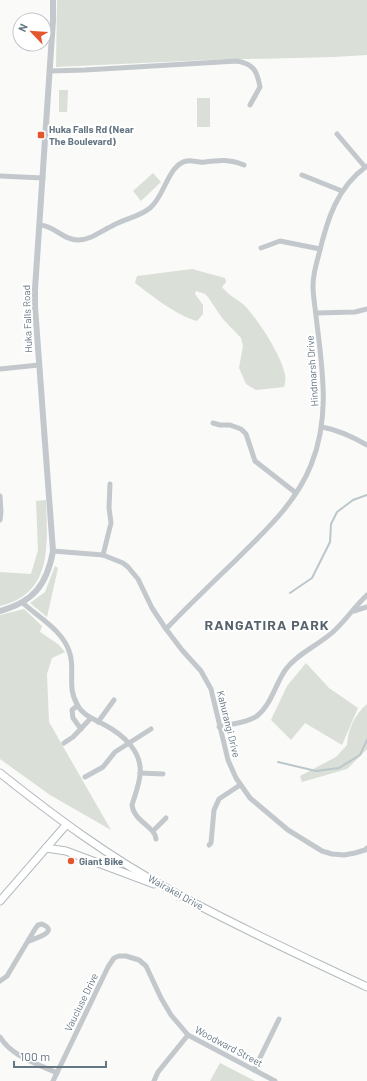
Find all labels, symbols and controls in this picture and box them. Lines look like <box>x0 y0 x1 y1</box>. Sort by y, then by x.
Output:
north arrow <box>12 12 52 52</box>
text: N <box>15 21 30 34</box>
place label: Huka Falls Rd (Near The Boulevard) <box>49 123 134 147</box>
marker: Huka Falls Rd (Near The Boulevard) <box>36 130 46 140</box>
street label: Huka Falls Road <box>20 285 34 353</box>
street label: Hindmarsh Drive <box>304 335 320 407</box>
district label: RANGATIRA PARK <box>204 616 330 633</box>
street label: Kahurangi Drive <box>215 689 243 759</box>
place label: Giant Bike <box>79 855 124 867</box>
marker: Giant Bike <box>66 856 76 866</box>
street label: Wairakei Drive <box>146 872 206 912</box>
street label: Vaucluse Drive <box>62 971 100 1033</box>
street label: Woodward Street <box>193 1023 265 1069</box>
scale bar <box>14 1043 106 1069</box>
text: 100 m <box>20 1049 50 1063</box>

